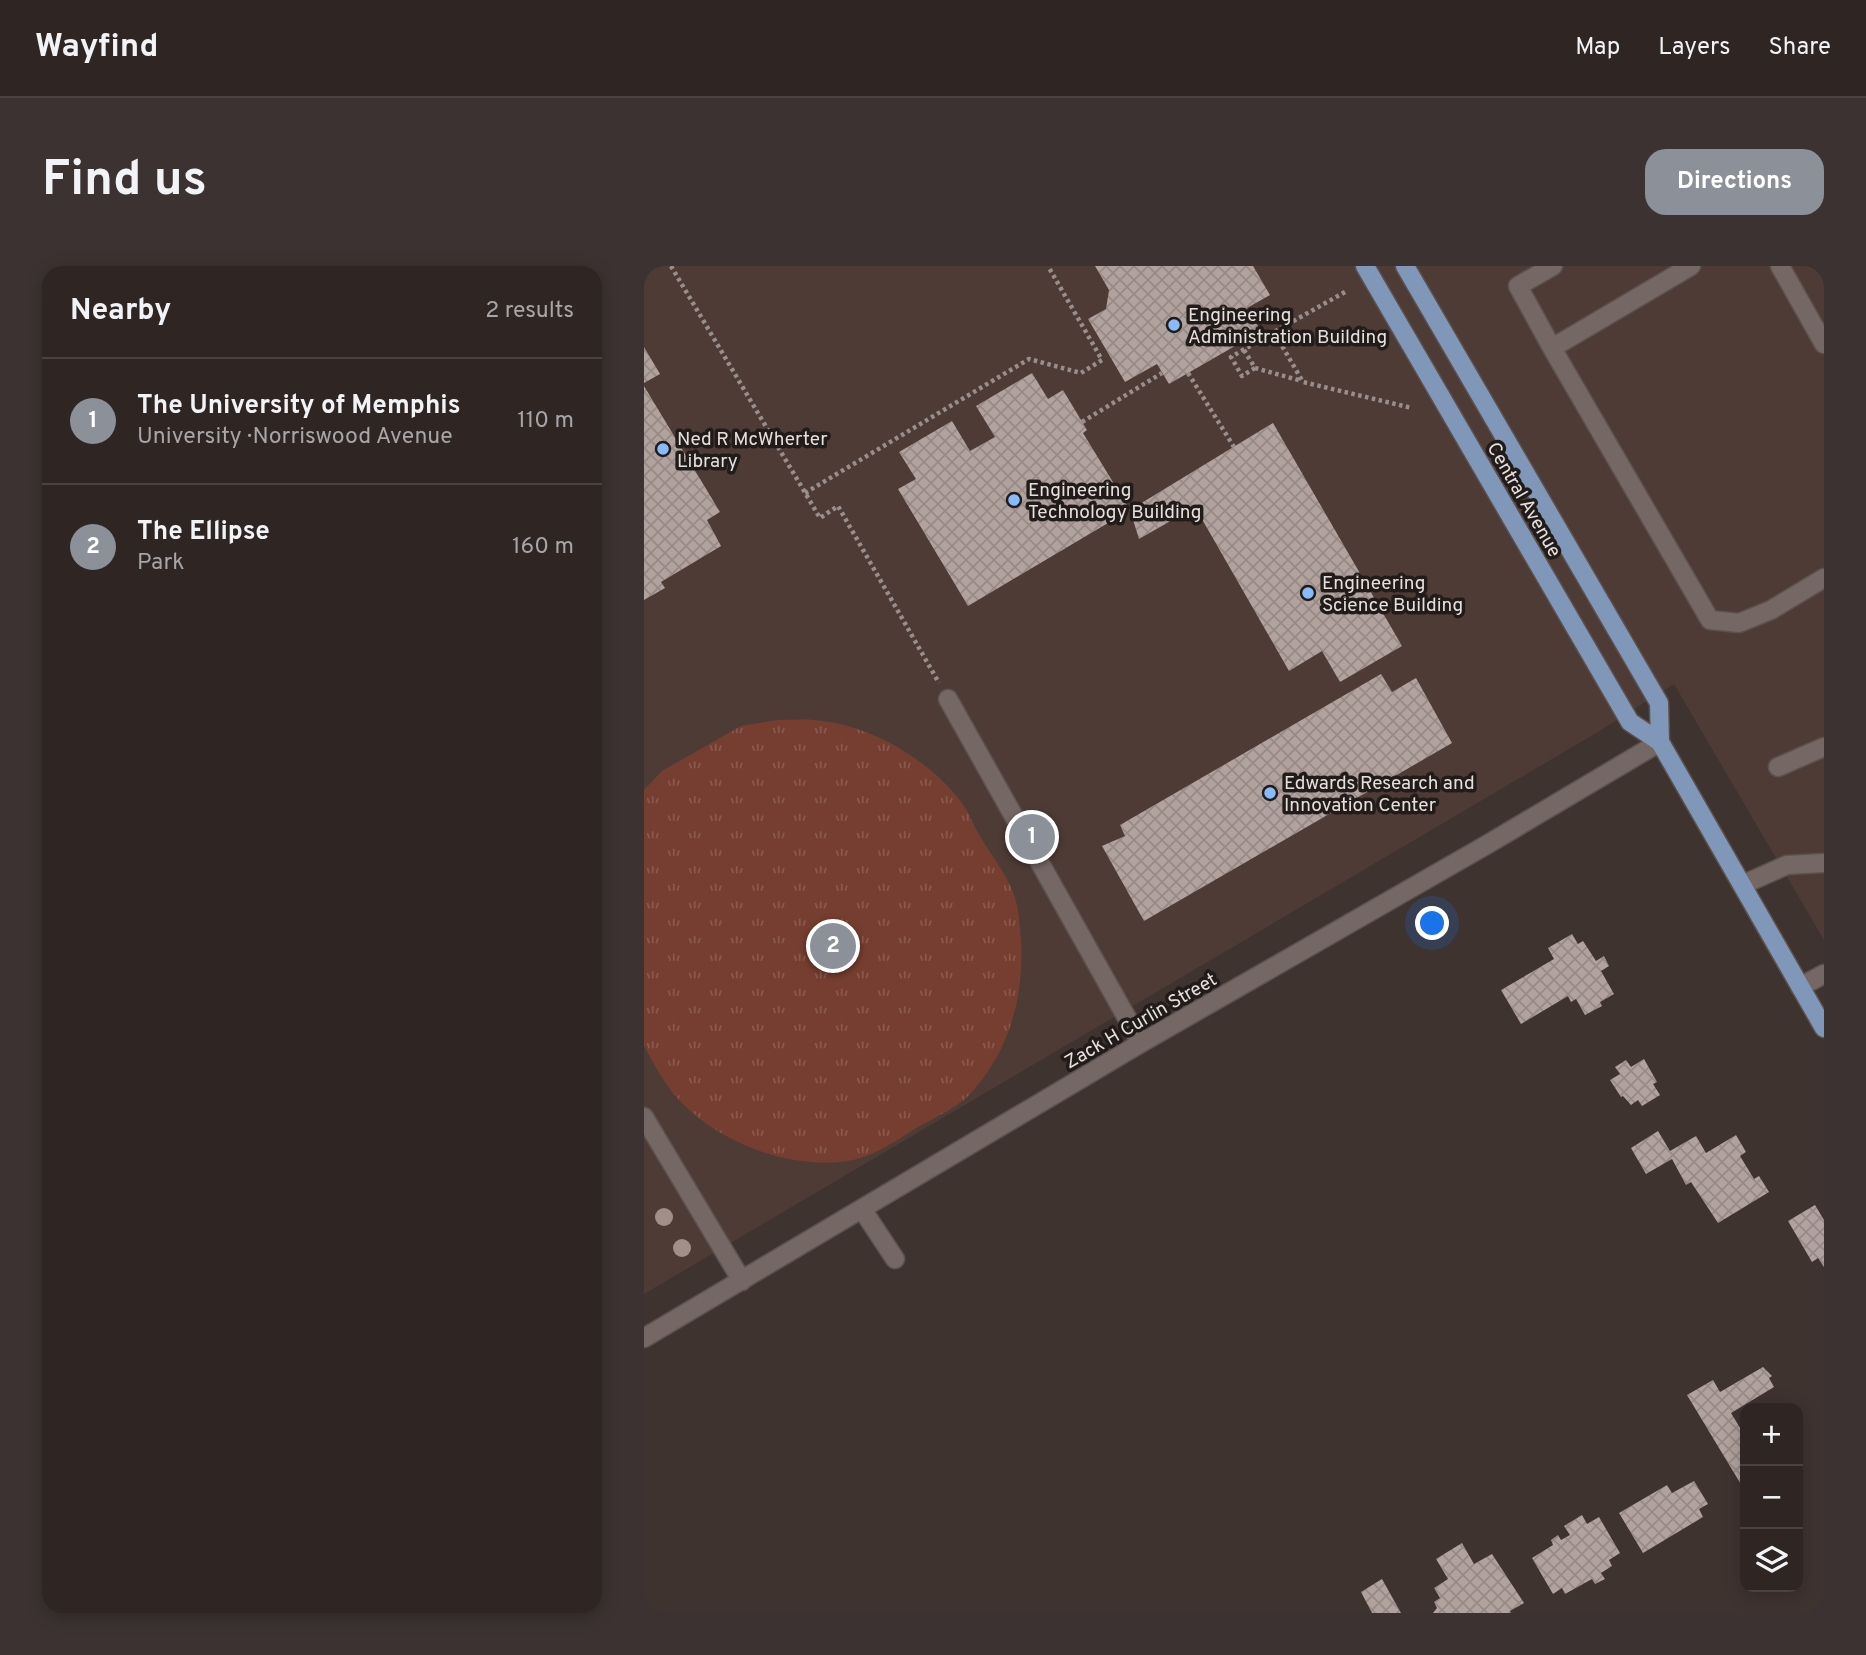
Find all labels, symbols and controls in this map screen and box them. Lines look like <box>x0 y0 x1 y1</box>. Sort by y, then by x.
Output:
text: Wayfind <box>35 27 158 69</box>
text: Map <box>1575 33 1620 63</box>
text: Layers <box>1658 33 1730 63</box>
text: Share <box>1768 33 1831 63</box>
button: Directions <box>1645 149 1824 215</box>
text: Find us <box>42 151 207 213</box>
text: Nearby <box>70 293 171 330</box>
text: 2 results <box>485 297 574 326</box>
place label: Engineering Administration Building <box>1188 304 1387 350</box>
marker: Engineering Administration Building <box>1166 317 1182 333</box>
text: The University of Memphis <box>137 390 460 423</box>
text: 1 <box>88 407 98 436</box>
text: 110 m <box>517 407 574 436</box>
text: University · Norriswood Avenue <box>137 423 453 452</box>
place label: Ned R McWherter Library <box>677 428 828 474</box>
street label: Central Avenue <box>1481 438 1566 562</box>
marker: Ned R McWherter Library <box>655 441 671 457</box>
place label: Engineering Technology Building <box>1028 479 1201 525</box>
marker: Engineering Technology Building <box>1006 492 1022 508</box>
text: The Ellipse <box>137 516 270 549</box>
text: 2 <box>86 533 100 562</box>
text: 160 m <box>512 533 574 562</box>
text: Park <box>137 549 184 578</box>
place label: Engineering Science Building <box>1322 572 1463 618</box>
marker: Engineering Science Building <box>1300 585 1316 601</box>
place label: Edwards Research and Innovation Center <box>1284 772 1475 818</box>
marker: Edwards Research and Innovation Center <box>1262 785 1278 801</box>
pin: 1 <box>1009 811 1055 863</box>
your location <box>1415 906 1449 940</box>
pin: 2 <box>810 920 856 972</box>
street label: Zack H Curlin Street <box>1060 968 1222 1075</box>
map controls <box>1740 1403 1803 1592</box>
button: + <box>1740 1403 1803 1466</box>
button: − <box>1740 1466 1803 1529</box>
button: layers <box>1740 1529 1803 1592</box>

